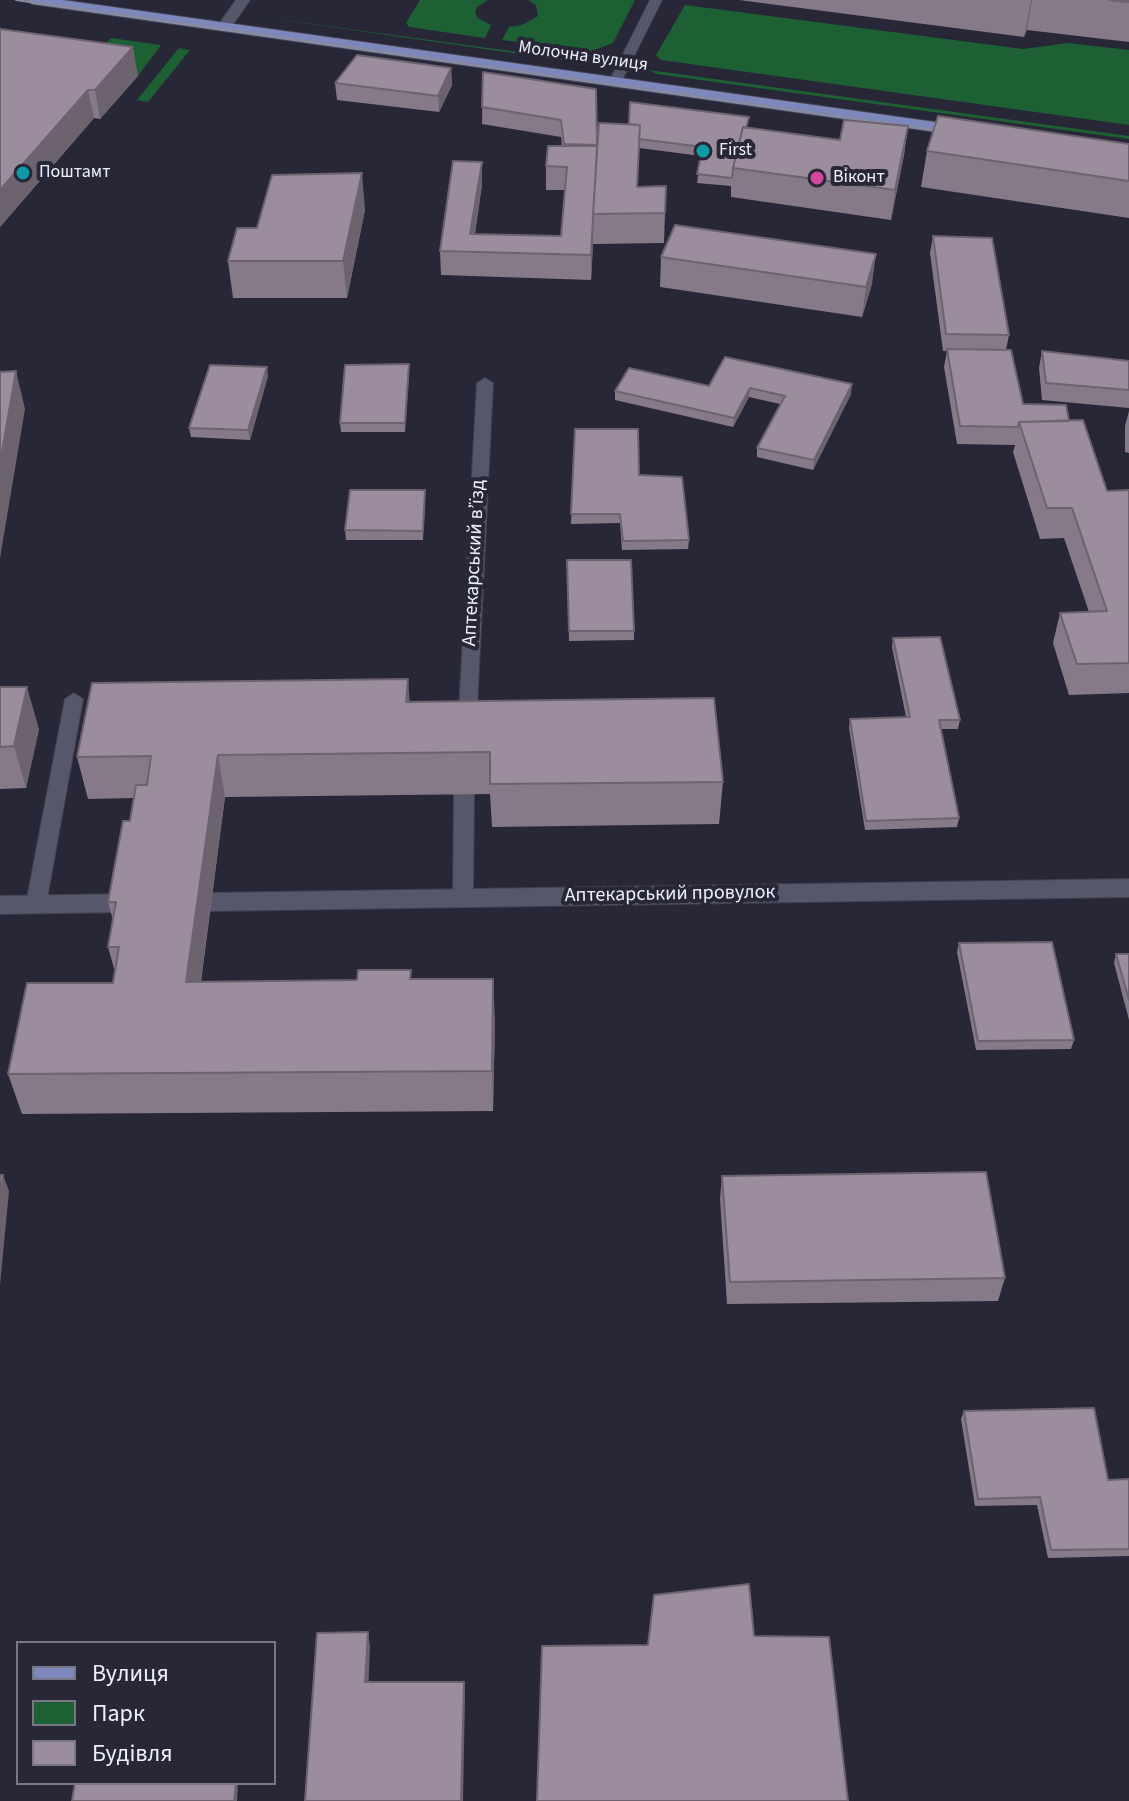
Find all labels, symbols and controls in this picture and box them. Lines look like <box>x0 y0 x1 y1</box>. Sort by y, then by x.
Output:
street label: Молочна вулиця <box>517 37 649 77</box>
place label: First <box>719 140 752 162</box>
marker: First <box>694 142 712 160</box>
place label: Поштамт <box>39 162 110 184</box>
marker: Поштамт <box>14 164 32 182</box>
place label: Віконт <box>833 167 885 189</box>
marker: Віконт <box>808 169 826 187</box>
street label: Аптекарський в’їзд <box>459 479 491 647</box>
street label: Аптекарський провулок <box>564 881 776 909</box>
legend <box>16 1641 276 1785</box>
text: Вулиця <box>92 1656 169 1691</box>
text: Парк <box>92 1696 145 1731</box>
text: Будівля <box>92 1736 173 1771</box>

